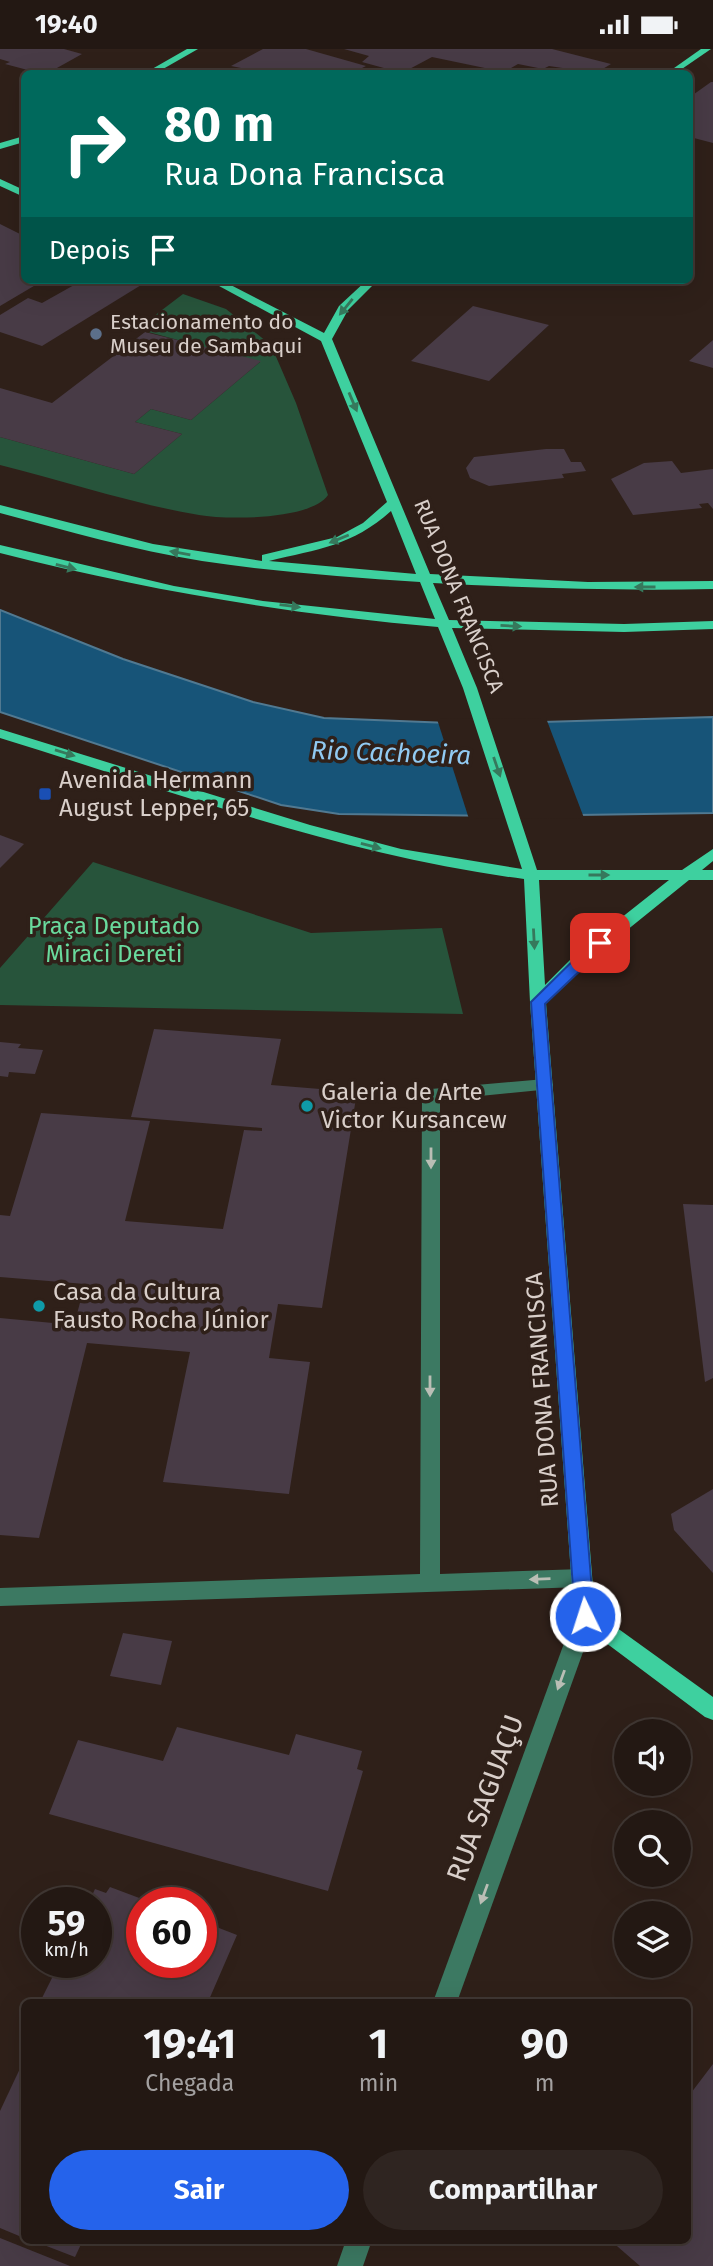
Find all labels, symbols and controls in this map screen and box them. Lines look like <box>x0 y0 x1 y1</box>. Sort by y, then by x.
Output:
text: 19:40 <box>35 9 98 40</box>
text: 80 m <box>164 95 274 154</box>
icon: right <box>49 98 140 189</box>
text: Rua Dona Francisca <box>164 155 445 193</box>
icon: arrive <box>144 231 182 269</box>
text: Depois <box>49 235 130 266</box>
one-way arrow <box>338 298 354 316</box>
place label: Estacionamento do Museu de Sambaqui <box>110 309 302 359</box>
marker: Estacionamento do Museu de Sambaqui <box>88 326 104 342</box>
one-way arrow <box>347 392 358 413</box>
street label: RUA DONA FRANCISCA <box>408 495 510 697</box>
one-way arrow <box>329 534 350 545</box>
one-way arrow <box>169 547 191 558</box>
one-way arrow <box>55 562 77 573</box>
one-way arrow <box>634 581 656 592</box>
one-way arrow <box>279 601 301 612</box>
one-way arrow <box>501 620 523 631</box>
water label: Rio Cachoeira <box>310 735 472 771</box>
one-way arrow <box>55 748 76 759</box>
one-way arrow <box>492 757 503 778</box>
place label: Avenida Hermann August Lepper, 65 <box>59 766 253 822</box>
marker: Avenida Hermann August Lepper, 65 <box>37 786 53 802</box>
one-way arrow <box>360 841 382 852</box>
one-way arrow <box>588 869 610 881</box>
park label: Praça Deputado Miraci Dereti <box>28 912 200 968</box>
pin <box>570 913 630 973</box>
icon: arrive <box>581 924 619 962</box>
one-way arrow <box>529 928 540 950</box>
place label: Galeria de Arte Victor Kursancew <box>321 1078 507 1134</box>
marker: Galeria de Arte Victor Kursancew <box>299 1098 315 1114</box>
one-way arrow <box>425 1148 437 1170</box>
street label: RUA DONA FRANCISCA <box>520 1271 564 1509</box>
place label: Casa da Cultura Fausto Rocha Júnior <box>53 1278 270 1334</box>
marker: Casa da Cultura Fausto Rocha Júnior <box>31 1298 47 1314</box>
one-way arrow <box>424 1375 436 1397</box>
one-way arrow <box>529 1574 551 1585</box>
position arrow <box>548 1579 622 1653</box>
one-way arrow <box>556 1670 567 1691</box>
street label: RUA SAGUAÇU <box>440 1710 530 1886</box>
map controls <box>614 1719 691 1978</box>
button: sound <box>614 1719 691 1796</box>
button: search <box>614 1810 691 1887</box>
one-way arrow <box>478 1884 489 1905</box>
speed limit sign: 60 <box>126 1887 217 1978</box>
button: layers <box>614 1901 691 1978</box>
text: 59 <box>48 1902 85 1944</box>
text: km/h <box>44 1939 89 1961</box>
text: 19:41 <box>143 2019 236 2069</box>
text: 1 <box>369 2019 388 2069</box>
text: 90 <box>521 2019 569 2069</box>
text: Chegada <box>145 2069 234 2097</box>
text: min <box>359 2069 398 2097</box>
text: m <box>535 2069 555 2097</box>
button: Sair <box>49 2150 349 2230</box>
button: Compartilhar <box>363 2150 663 2230</box>

